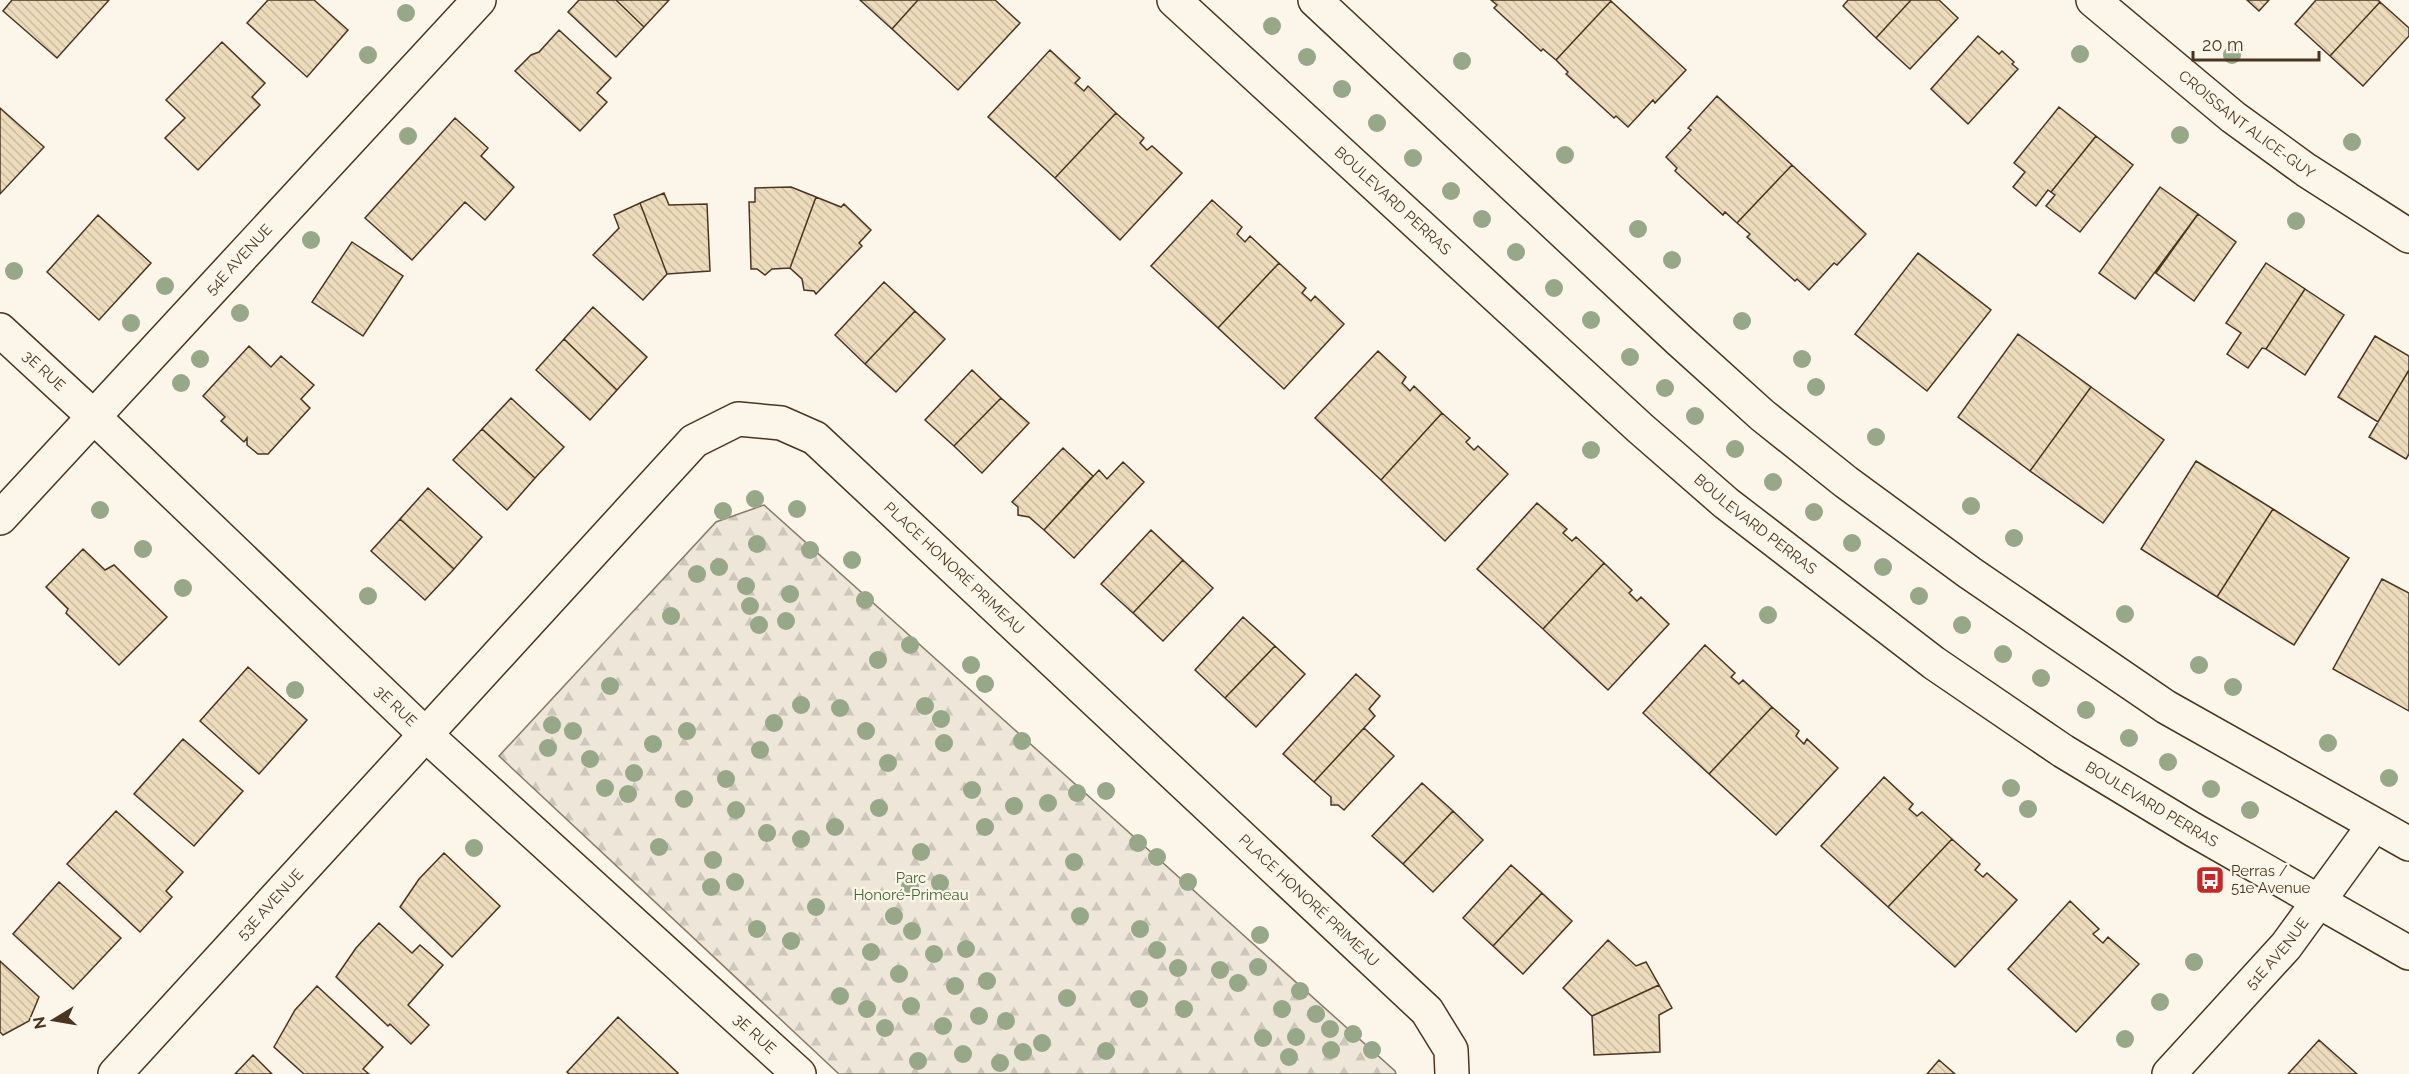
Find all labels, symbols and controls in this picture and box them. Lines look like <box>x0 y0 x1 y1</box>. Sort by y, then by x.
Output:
scale bar <box>2193 24 2319 62</box>
text: 20 m <box>2202 34 2244 55</box>
street label: CROISSANT ALICE-GUY <box>2175 66 2319 183</box>
street label: BOULEVARD PERRAS <box>1331 143 1455 259</box>
street label: 54E AVENUE <box>202 221 276 299</box>
street label: 3E RUE <box>19 347 69 395</box>
street label: BOULEVARD PERRAS <box>1690 470 1820 578</box>
street label: PLACE HONORÉ PRIMEAU <box>880 498 1028 638</box>
street label: 3E RUE <box>371 682 421 730</box>
street label: BOULEVARD PERRAS <box>2082 758 2221 851</box>
street label: PLACE HONORÉ PRIMEAU <box>1235 831 1383 970</box>
place label: Perras / 51e Avenue <box>2231 862 2311 897</box>
bus stop icon: Perras / 51e Avenue <box>2194 864 2226 896</box>
street label: 53E AVENUE <box>233 865 307 943</box>
park label: Parc Honoré-Primeau <box>853 869 969 904</box>
street label: 51E AVENUE <box>2242 914 2312 993</box>
north arrow <box>24 990 84 1050</box>
street label: 3E RUE <box>730 1010 780 1058</box>
text: N <box>29 1015 50 1031</box>

